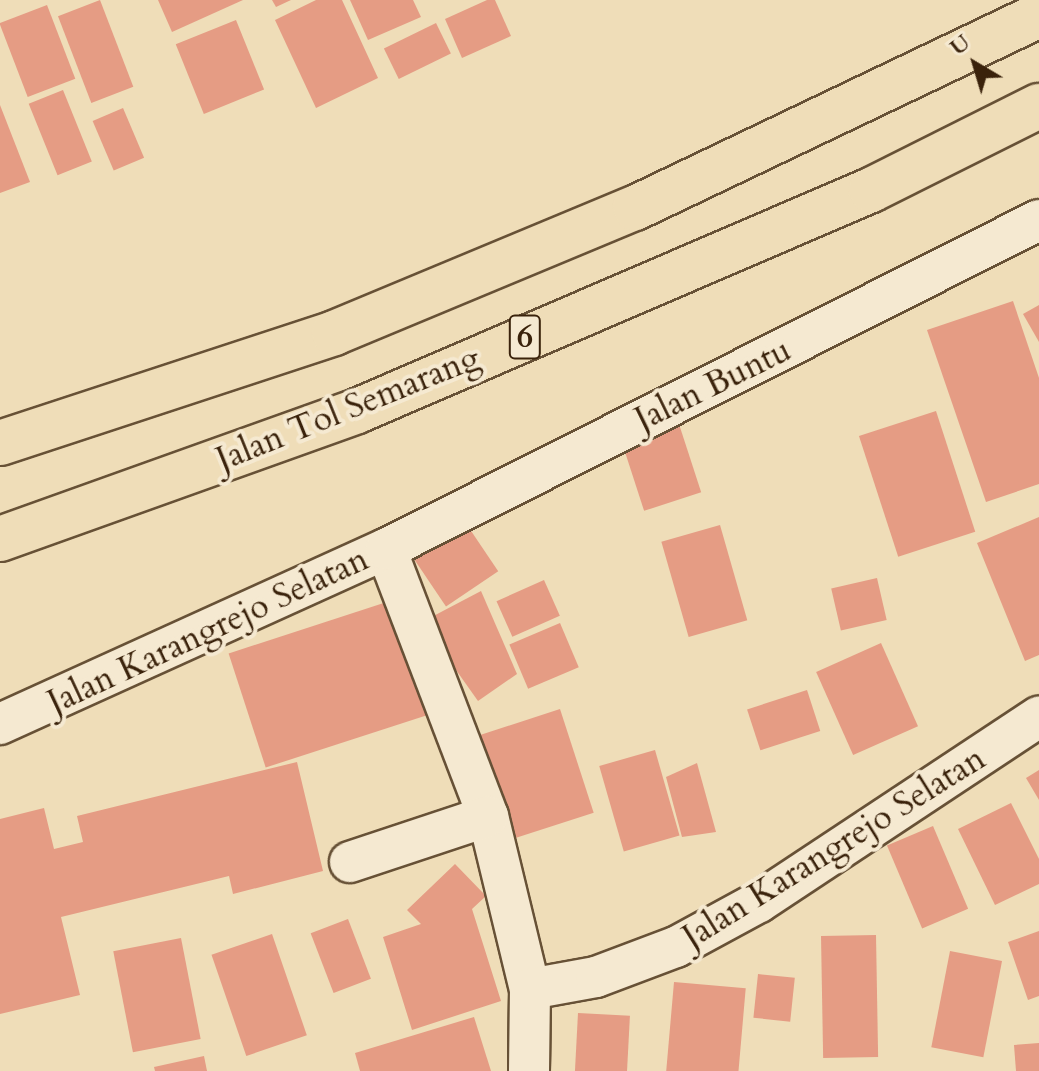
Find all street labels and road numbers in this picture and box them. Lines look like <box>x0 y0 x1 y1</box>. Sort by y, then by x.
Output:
road number: 6 <box>507 309 543 365</box>
street label: Jalan Buntu <box>628 330 798 440</box>
street label: Jalan Tol Semarang <box>210 338 486 480</box>
street label: Jalan Karangrejo Selatan <box>41 539 375 723</box>
street label: Jalan Karangrejo Selatan <box>675 738 993 958</box>

